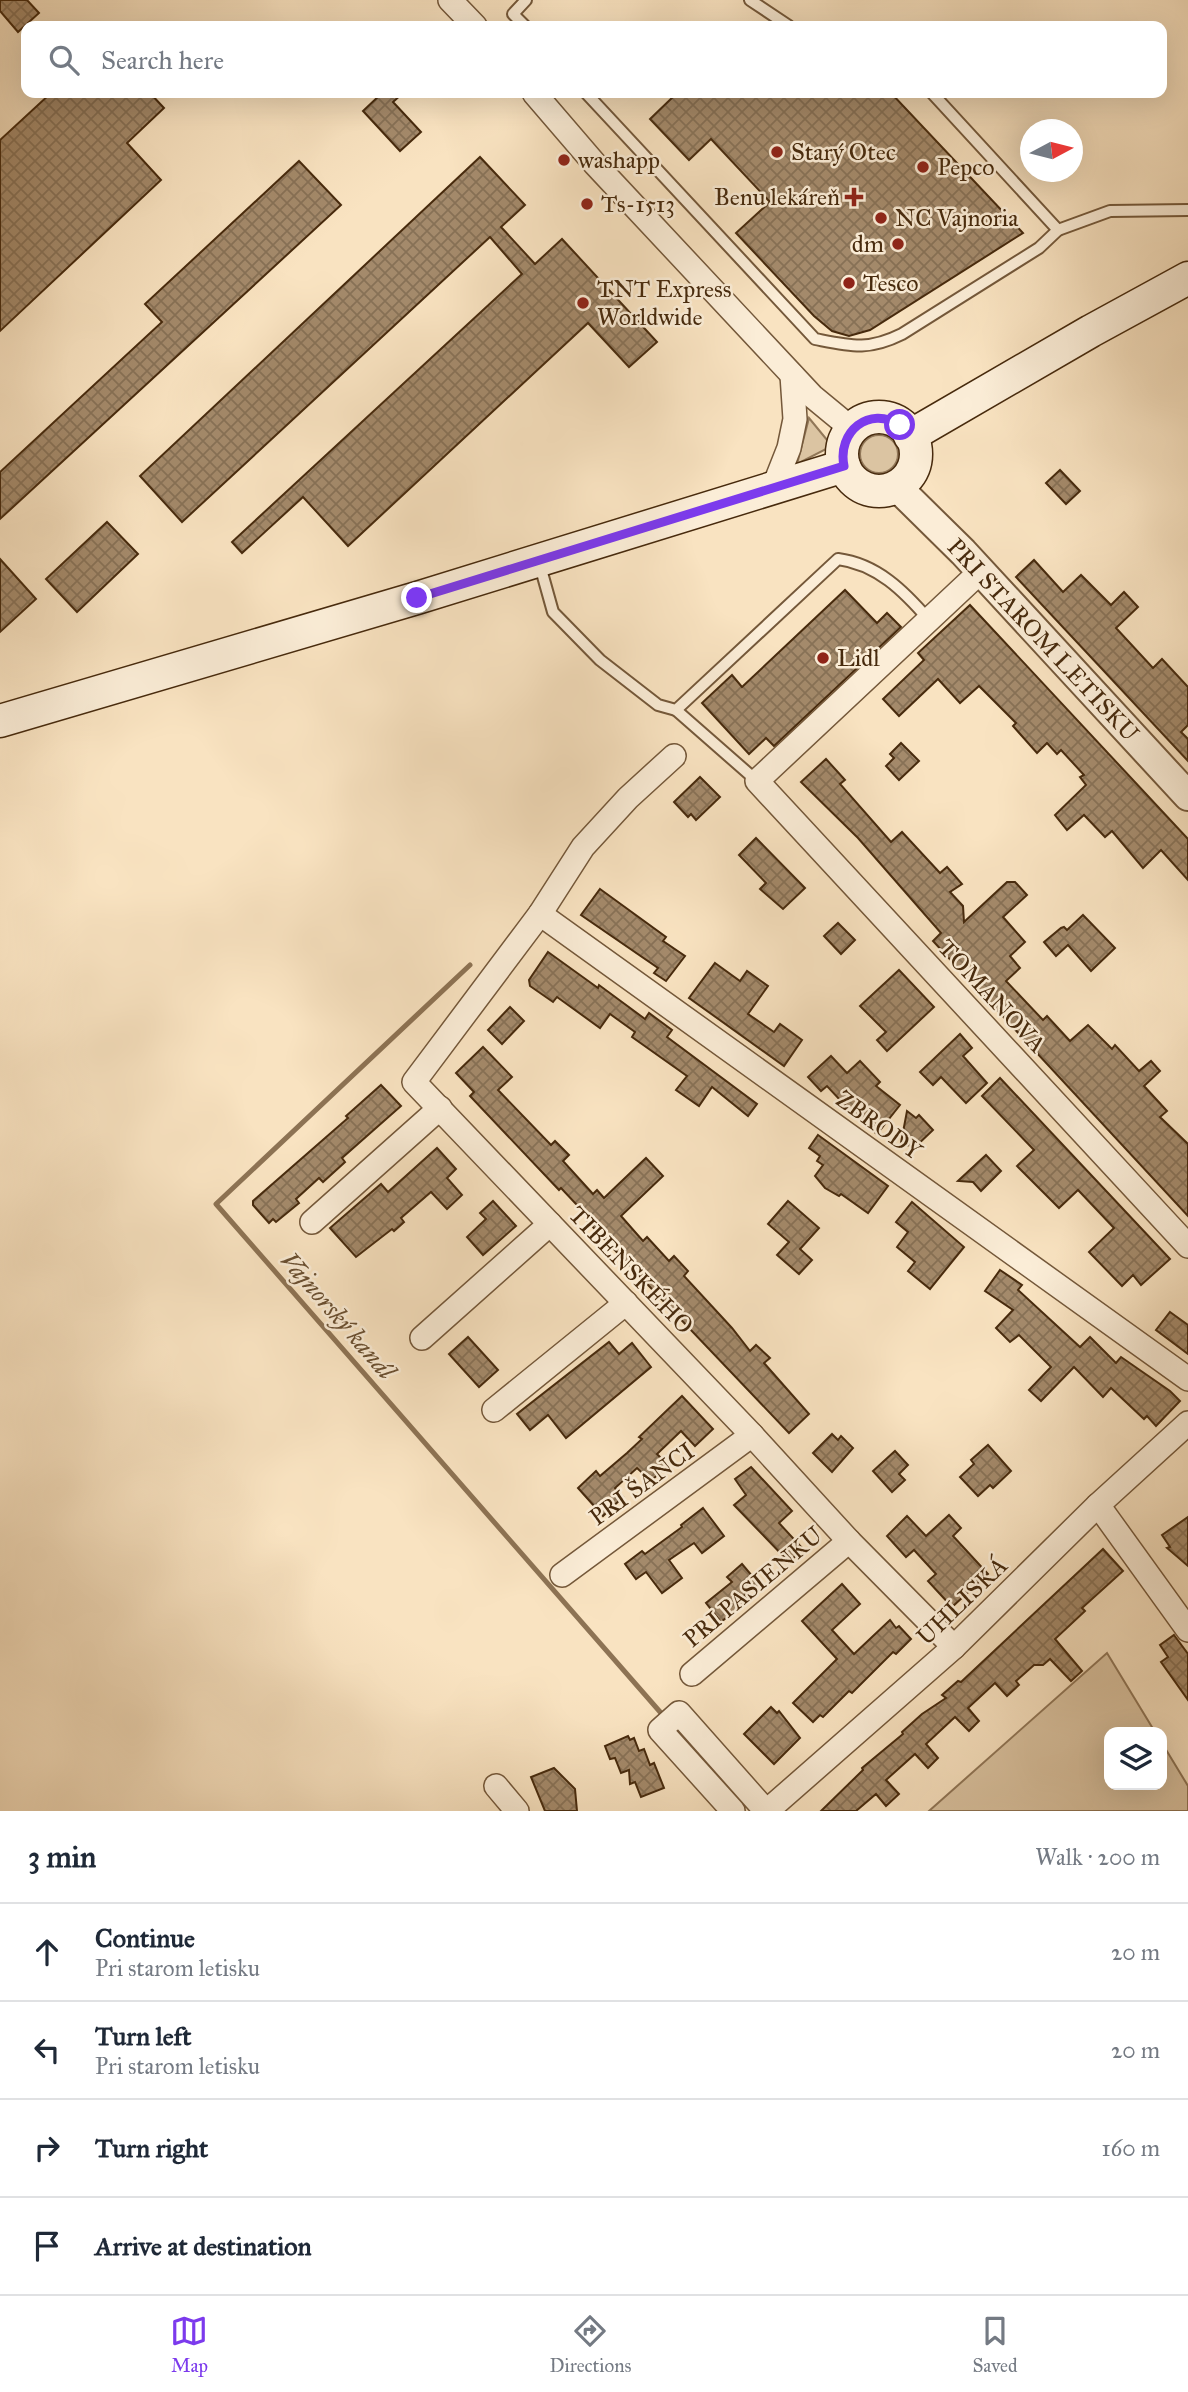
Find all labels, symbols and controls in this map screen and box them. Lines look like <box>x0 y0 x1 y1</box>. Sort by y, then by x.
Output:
search box <box>21 21 1167 98</box>
icon: search <box>45 41 83 79</box>
text: Search here <box>101 44 224 76</box>
north arrow <box>1020 119 1083 182</box>
place label: Starý Otec <box>791 137 896 167</box>
marker: Starý Otec <box>769 144 785 160</box>
place label: washapp <box>578 145 660 175</box>
marker: washapp <box>556 152 572 168</box>
place label: Pepco <box>937 152 995 182</box>
marker: Pepco <box>915 159 931 175</box>
place label: Benu lekáreň <box>714 182 840 212</box>
place label: Ts-1513 <box>601 189 675 219</box>
marker: Benu lekáreň <box>846 189 862 205</box>
marker: Ts-1513 <box>579 196 595 212</box>
place label: NC Vajnoria <box>895 203 1019 233</box>
marker: NC Vajnoria <box>873 210 889 226</box>
place label: dm <box>852 229 884 259</box>
marker: dm <box>890 236 906 252</box>
place label: Tesco <box>863 268 919 298</box>
place label: TNT Express Worldwide <box>597 274 732 332</box>
marker: Tesco <box>841 275 857 291</box>
marker: TNT Express Worldwide <box>575 295 591 311</box>
route start <box>884 409 915 440</box>
street label: PRI STAROM LETISKU <box>941 532 1145 748</box>
route end <box>401 582 432 613</box>
place label: Lidl <box>837 643 880 673</box>
marker: Lidl <box>815 650 831 666</box>
street label: TOMANOVA <box>932 933 1052 1059</box>
street label: ZBRODY <box>830 1084 928 1167</box>
street label: TIBENSKÉHO <box>562 1200 700 1340</box>
water label: Vajnorský kanál <box>274 1244 404 1387</box>
street label: PRI ŠANCI <box>583 1436 701 1532</box>
street label: PRI PASIENKU <box>677 1520 829 1654</box>
street label: UHLISKÁ <box>910 1550 1014 1652</box>
map controls <box>1104 1727 1167 1790</box>
button: layers <box>1104 1727 1167 1790</box>
text: 3 min <box>28 1839 96 1875</box>
text: Walk · 200 m <box>1035 1843 1160 1871</box>
text: Continue <box>95 1922 195 1954</box>
icon: ahead <box>28 1933 66 1971</box>
text: 20 m <box>1111 1938 1160 1966</box>
text: Pri starom letisku <box>95 1954 260 1982</box>
text: Turn left <box>95 2020 191 2052</box>
icon: left <box>28 2031 66 2069</box>
text: 20 m <box>1111 2036 1160 2064</box>
text: Pri starom letisku <box>95 2052 260 2080</box>
icon: right <box>28 2129 66 2167</box>
text: Turn right <box>95 2132 208 2164</box>
text: 160 m <box>1102 2134 1160 2162</box>
icon: arrive <box>28 2227 66 2265</box>
text: Arrive at destination <box>95 2230 312 2262</box>
tab: Map <box>170 2312 208 2377</box>
tab: Directions <box>549 2312 631 2377</box>
tab: Saved <box>972 2312 1018 2377</box>

